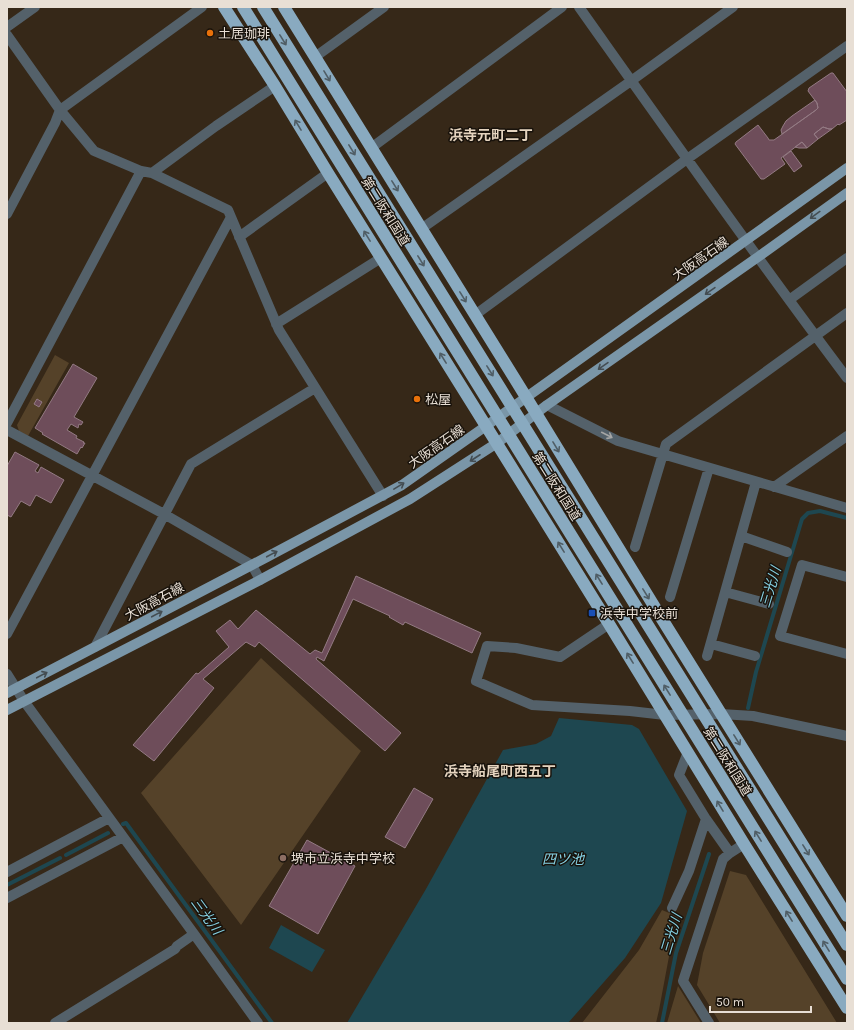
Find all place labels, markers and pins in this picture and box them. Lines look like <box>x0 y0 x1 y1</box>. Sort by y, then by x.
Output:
place label: 土居珈琲 <box>218 26 270 41</box>
marker: 土居珈琲 <box>205 28 215 38</box>
place label: 松屋 <box>425 392 451 407</box>
marker: 松屋 <box>412 394 422 404</box>
place label: 浜寺中学校前 <box>600 606 678 621</box>
marker: 浜寺中学校前 <box>587 608 597 618</box>
place label: 堺市立浜寺中学校 <box>291 851 395 866</box>
marker: 堺市立浜寺中学校 <box>278 853 288 863</box>

